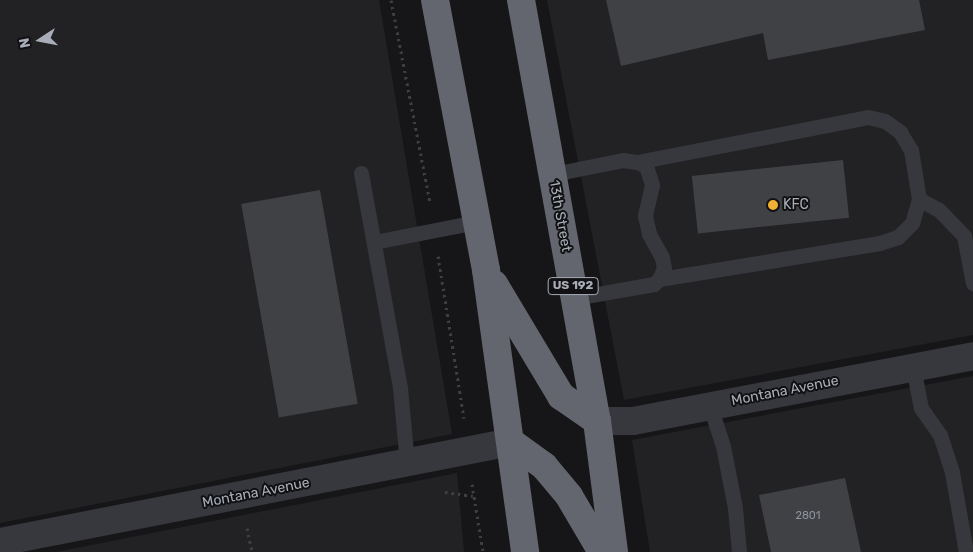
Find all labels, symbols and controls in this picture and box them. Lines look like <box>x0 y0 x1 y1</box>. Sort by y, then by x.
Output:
north arrow <box>15 15 65 65</box>
text: N <box>15 36 34 50</box>
street label: 13th Street <box>545 179 575 253</box>
place label: KFC <box>783 197 809 213</box>
marker: KFC <box>767 199 779 211</box>
road number: US 192 <box>547 276 599 296</box>
street label: Montana Avenue <box>730 372 840 410</box>
street label: Montana Avenue <box>201 474 311 512</box>
house number: 2801 <box>795 509 821 523</box>

